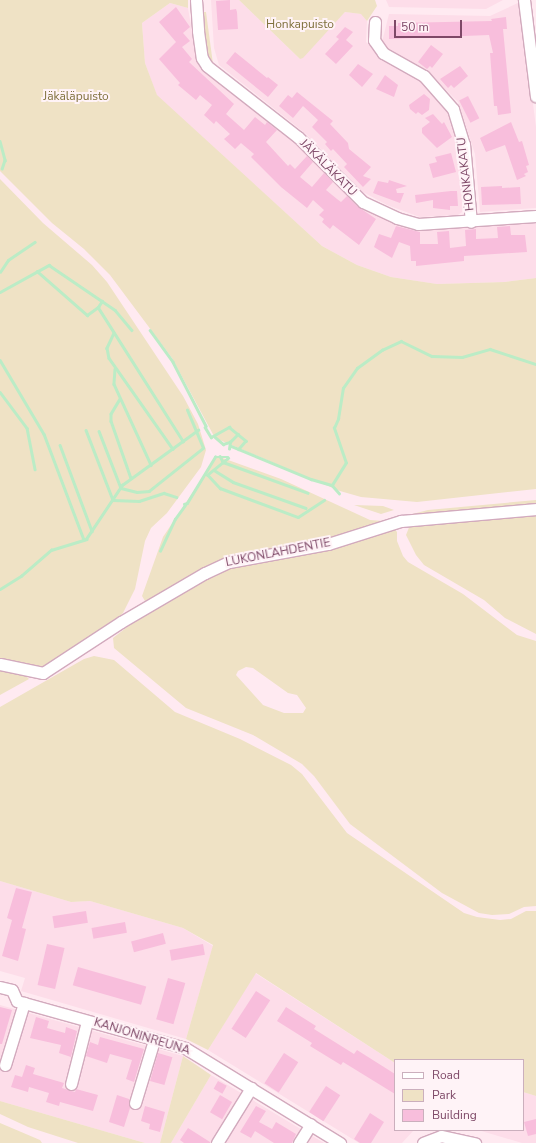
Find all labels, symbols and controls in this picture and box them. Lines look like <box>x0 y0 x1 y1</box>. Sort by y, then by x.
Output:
scale bar <box>396 12 464 38</box>
park label: Honkapuisto <box>266 18 334 32</box>
text: 50 m <box>401 19 429 35</box>
park label: Jäkäläpuisto <box>43 90 109 104</box>
street label: HONKAKATU <box>454 136 478 212</box>
street label: JÄKÄLÄKATU <box>297 137 359 199</box>
street label: LUKONLAHDENTIE <box>224 536 332 570</box>
street label: KANJONINREUNA <box>92 1015 192 1059</box>
legend <box>394 1059 524 1131</box>
text: Road <box>432 1067 460 1083</box>
text: Park <box>432 1087 456 1103</box>
text: Building <box>432 1107 477 1123</box>

